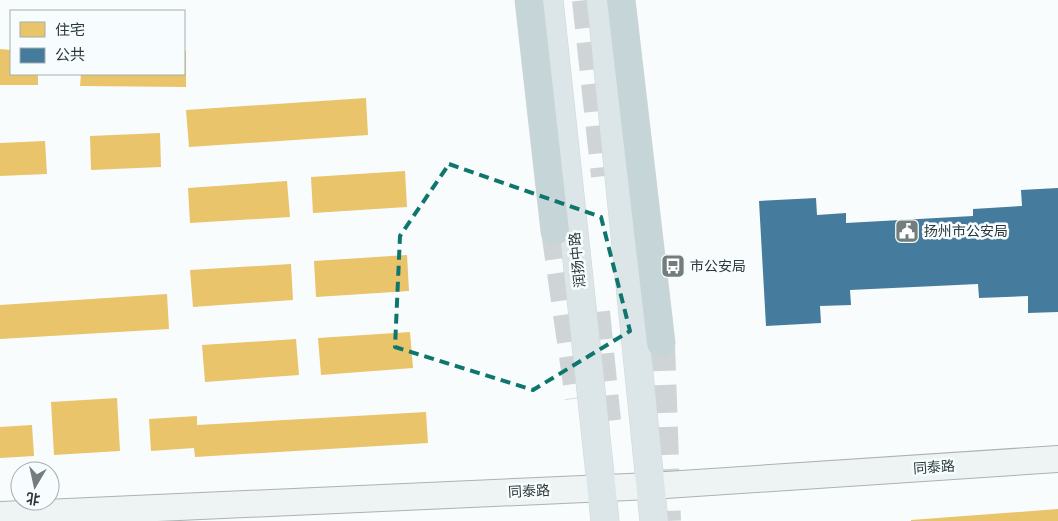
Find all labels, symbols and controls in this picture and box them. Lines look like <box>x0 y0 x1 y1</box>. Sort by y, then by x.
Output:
legend <box>10 10 185 75</box>
text: 住宅 <box>55 20 85 39</box>
text: 公共 <box>55 45 85 64</box>
public building icon: 扬州市公安局 <box>894 218 920 244</box>
place label: 扬州市公安局 <box>924 222 1008 240</box>
street label: 润扬中路 <box>565 231 589 289</box>
bus stop icon: 市公安局 <box>660 253 686 279</box>
place label: 市公安局 <box>690 257 746 275</box>
street label: 同泰路 <box>912 457 956 477</box>
north arrow <box>10 461 60 511</box>
street label: 同泰路 <box>508 481 550 501</box>
text: 北 <box>25 489 41 509</box>

